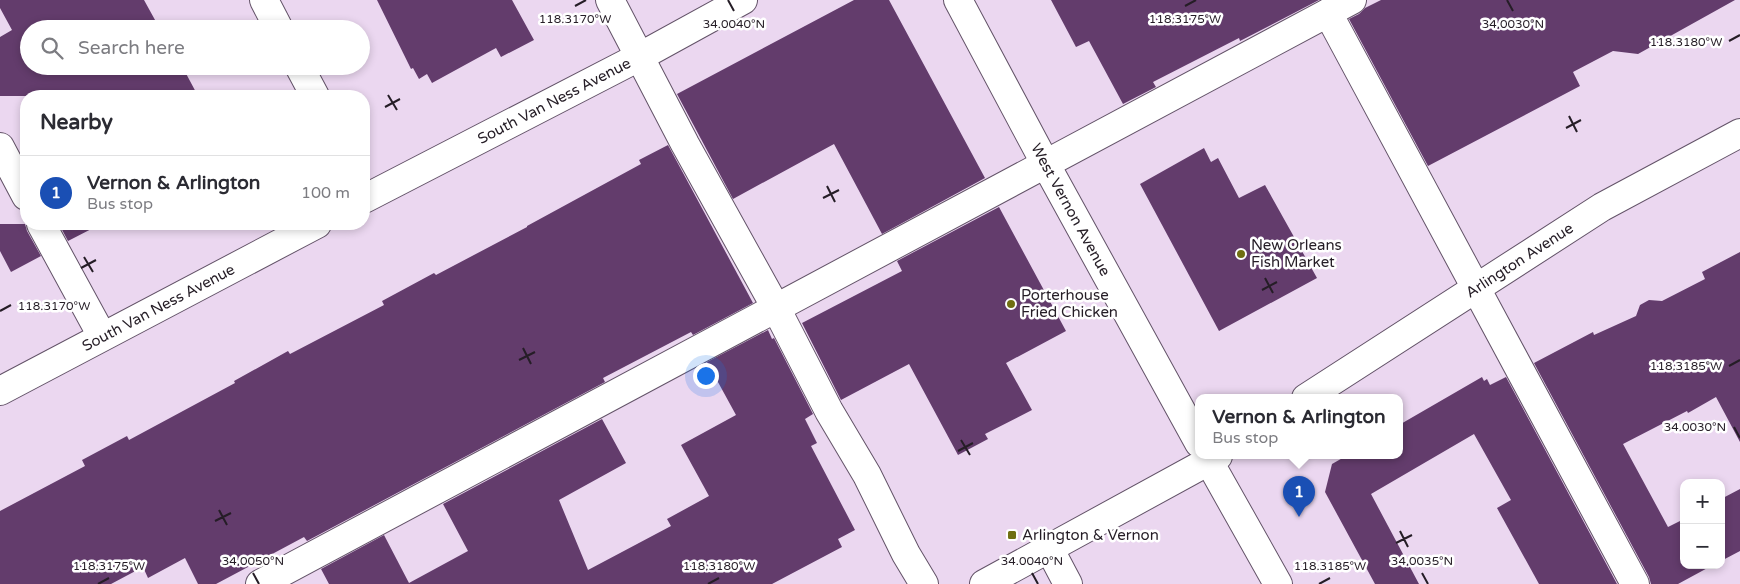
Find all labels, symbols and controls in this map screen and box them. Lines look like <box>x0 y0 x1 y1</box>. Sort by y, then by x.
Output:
text: 118.3170°W <box>539 12 611 26</box>
text: 118.3175°W <box>1149 12 1221 26</box>
text: 34.0040°N <box>703 17 765 31</box>
text: 34.0030°N <box>1482 17 1544 31</box>
search box <box>20 20 370 75</box>
icon: search <box>38 34 66 62</box>
text: 118.3180°W <box>1650 35 1722 49</box>
text: Search here <box>78 37 185 59</box>
street label: South Van Ness Avenue <box>475 54 634 148</box>
text: Nearby <box>40 110 113 135</box>
street label: West Vernon Avenue <box>1027 140 1114 279</box>
text: Vernon & Arlington <box>87 172 260 194</box>
text: 1 <box>51 183 61 203</box>
text: 100 m <box>301 183 350 203</box>
text: Bus stop <box>87 194 153 214</box>
street label: Arlington Avenue <box>1462 219 1577 302</box>
place label: New Orleans Fish Market <box>1251 236 1342 271</box>
marker: New Orleans Fish Market <box>1235 248 1247 260</box>
street label: South Van Ness Avenue <box>79 260 238 355</box>
place label: Porterhouse Fried Chicken <box>1021 286 1118 321</box>
marker: Porterhouse Fried Chicken <box>1005 298 1017 310</box>
text: 118.3170°W <box>18 299 90 313</box>
text: 118.3185°W <box>1650 359 1722 373</box>
your location <box>693 363 719 389</box>
popup <box>1195 394 1403 459</box>
text: Vernon & Arlington <box>1212 406 1386 428</box>
text: 34.0030°N <box>1664 420 1726 434</box>
text: Bus stop <box>1212 428 1278 448</box>
pin: 1 <box>1283 476 1315 517</box>
map controls <box>1680 479 1725 569</box>
button: + <box>1680 479 1725 524</box>
button: − <box>1680 524 1725 569</box>
place label: Arlington & Vernon <box>1022 526 1159 544</box>
marker: Arlington & Vernon <box>1006 529 1018 541</box>
text: 34.0050°N <box>222 554 284 568</box>
text: 34.0040°N <box>1001 554 1063 568</box>
text: 34.0035°N <box>1391 554 1453 568</box>
text: 118.3175°W <box>73 559 145 573</box>
text: 118.3180°W <box>683 559 755 573</box>
text: 118.3185°W <box>1294 559 1366 573</box>

